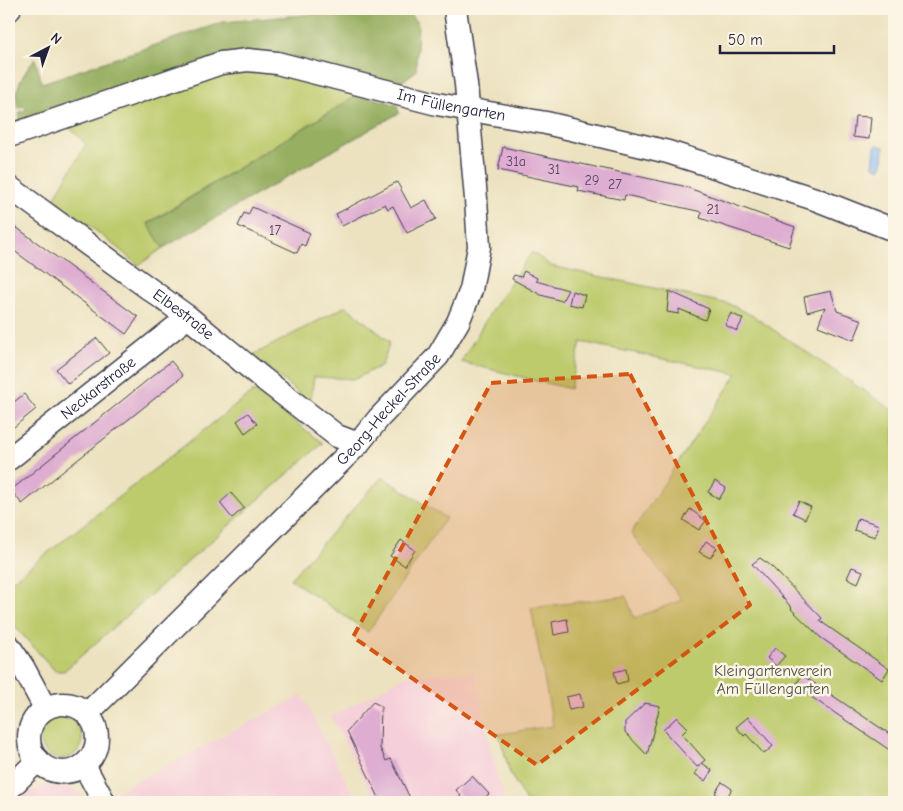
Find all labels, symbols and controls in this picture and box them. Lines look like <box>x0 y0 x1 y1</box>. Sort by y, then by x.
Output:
north arrow <box>22 22 72 72</box>
scale bar <box>720 22 834 54</box>
text: N <box>47 29 65 48</box>
text: 50 m <box>728 31 763 49</box>
street label: Im Füllengarten <box>395 85 507 125</box>
house number: 31a <box>506 153 526 170</box>
house number: 31 <box>548 161 560 178</box>
house number: 29 <box>585 172 599 189</box>
house number: 27 <box>608 176 622 193</box>
house number: 21 <box>707 201 719 218</box>
house number: 17 <box>269 222 281 239</box>
street label: Elbestraße <box>149 286 217 343</box>
street label: Georg-Heckel-Straße <box>333 350 445 469</box>
street label: Neckarstraße <box>57 353 139 423</box>
park label: Kleingartenverein Am Füllengarten <box>714 662 832 698</box>

